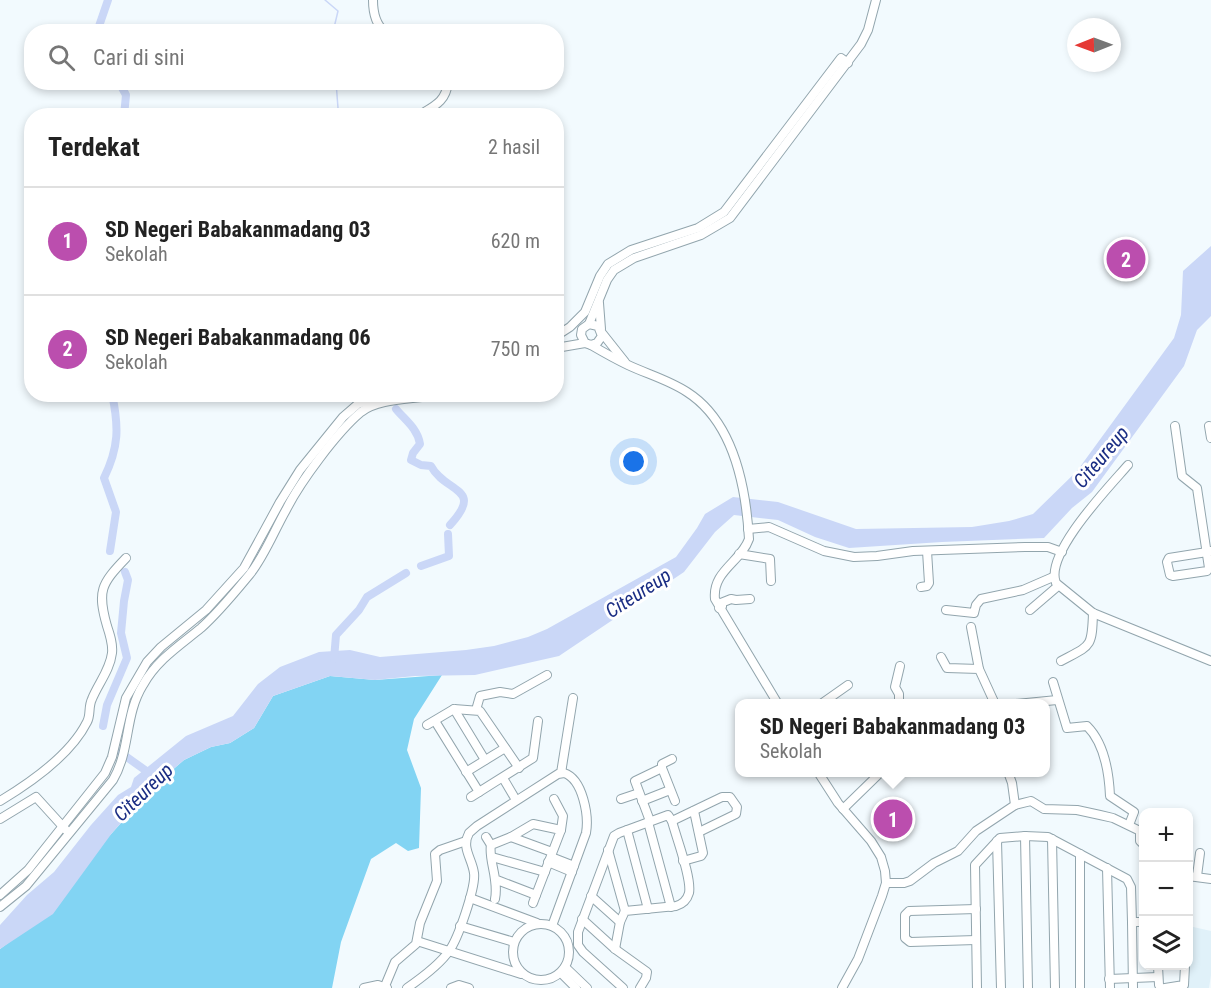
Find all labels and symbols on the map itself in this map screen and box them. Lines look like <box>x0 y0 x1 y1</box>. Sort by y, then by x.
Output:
north arrow <box>1067 18 1121 72</box>
pin: 2 <box>1106 236 1146 282</box>
water label: Citeureup <box>1068 421 1134 493</box>
your location <box>619 447 648 476</box>
water label: Citeureup <box>601 563 675 623</box>
water label: Citeureup <box>108 758 178 826</box>
pin: 1 <box>874 796 912 842</box>

